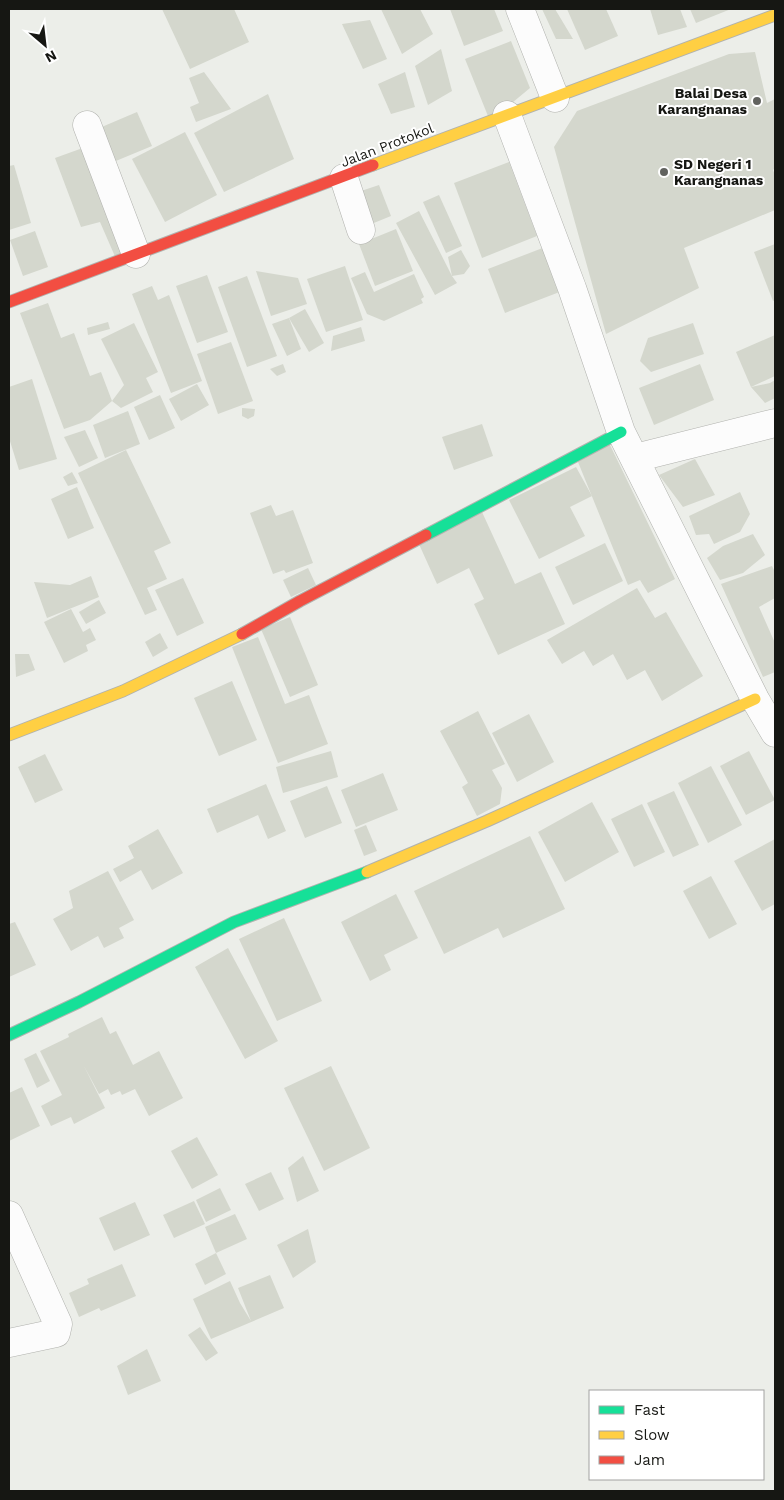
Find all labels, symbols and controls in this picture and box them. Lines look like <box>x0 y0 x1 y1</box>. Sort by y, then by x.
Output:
north arrow <box>20 20 70 70</box>
text: N <box>43 47 59 66</box>
place label: Balai Desa Karangnanas <box>658 85 748 117</box>
marker: Balai Desa Karangnanas <box>751 95 763 107</box>
street label: Jalan Protokol <box>338 120 436 170</box>
place label: SD Negeri 1 Karangnanas <box>674 156 764 188</box>
marker: SD Negeri 1 Karangnanas <box>658 166 670 178</box>
legend <box>589 1390 764 1480</box>
text: Fast <box>634 1401 666 1419</box>
text: Slow <box>634 1426 670 1444</box>
text: Jam <box>634 1451 665 1469</box>

